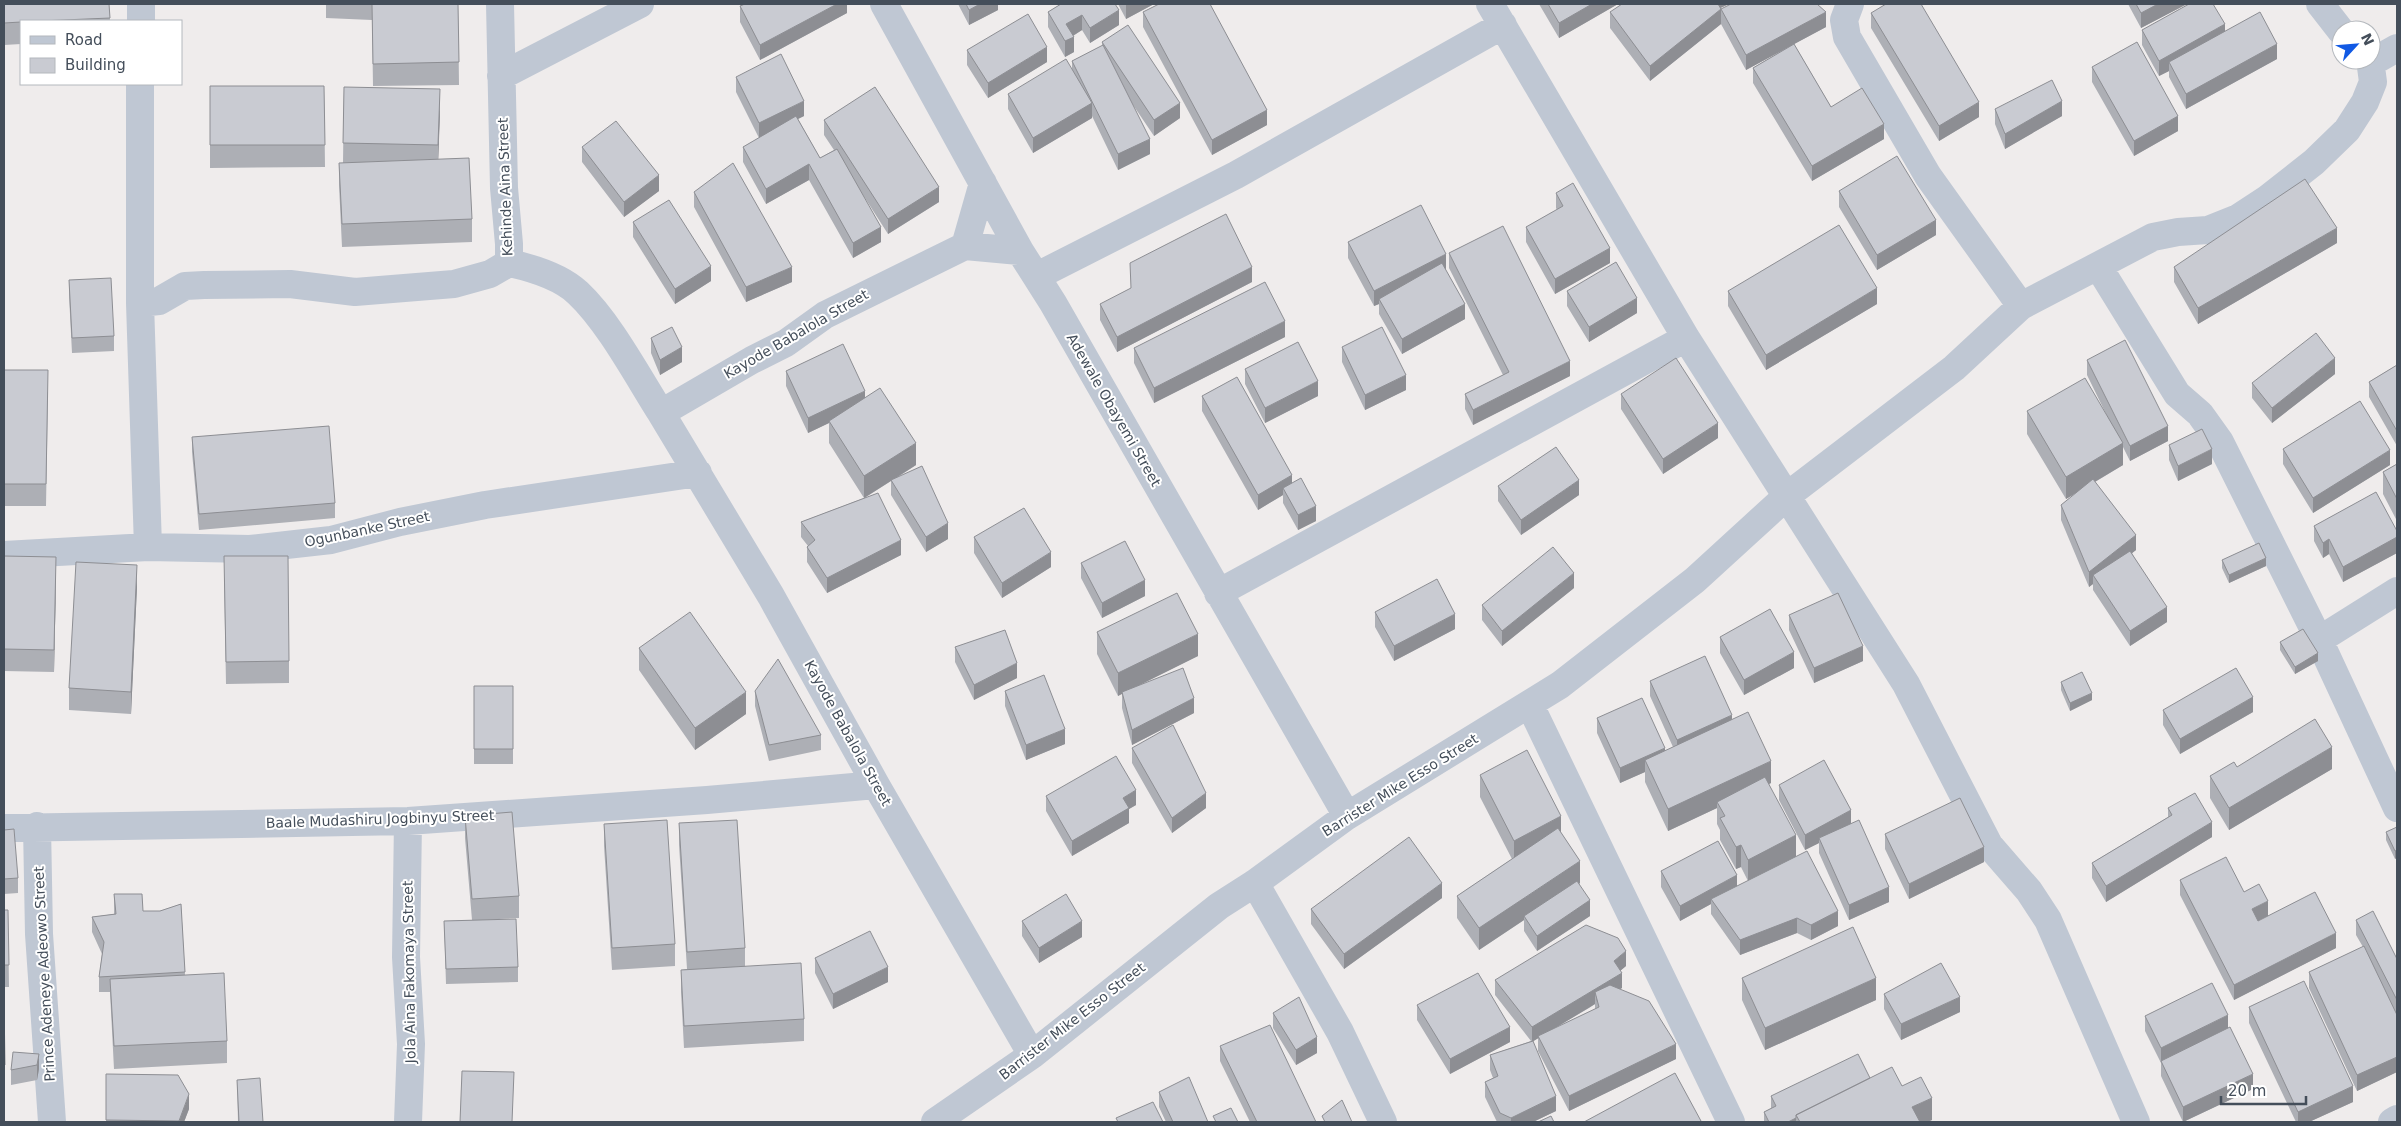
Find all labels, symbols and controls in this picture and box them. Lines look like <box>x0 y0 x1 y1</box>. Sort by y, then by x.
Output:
legend <box>20 20 182 85</box>
north arrow <box>2331 20 2381 70</box>
text: Road <box>65 31 103 49</box>
text: N <box>2358 31 2377 48</box>
text: Building <box>65 56 126 74</box>
street label: Kehinde Aina Street <box>495 117 515 257</box>
street label: Kayode Babalola Street <box>721 286 871 382</box>
street label: Adewale Obayemi Street <box>1064 331 1165 490</box>
street label: Ogunbanke Street <box>303 508 431 550</box>
street label: Kayode Babalola Street <box>801 657 895 809</box>
street label: Barrister Mike Esso Street <box>1319 730 1481 840</box>
street label: Baale Mudashiru Jogbinyu Street <box>265 807 495 831</box>
street label: Prince Adeneye Adeowo Street <box>30 865 58 1082</box>
street label: Jola Aina Fakomaya Street <box>399 880 419 1064</box>
street label: Barrister Mike Esso Street <box>996 959 1148 1083</box>
scale bar <box>2221 1074 2306 1106</box>
text: 20 m <box>2228 1082 2266 1100</box>

